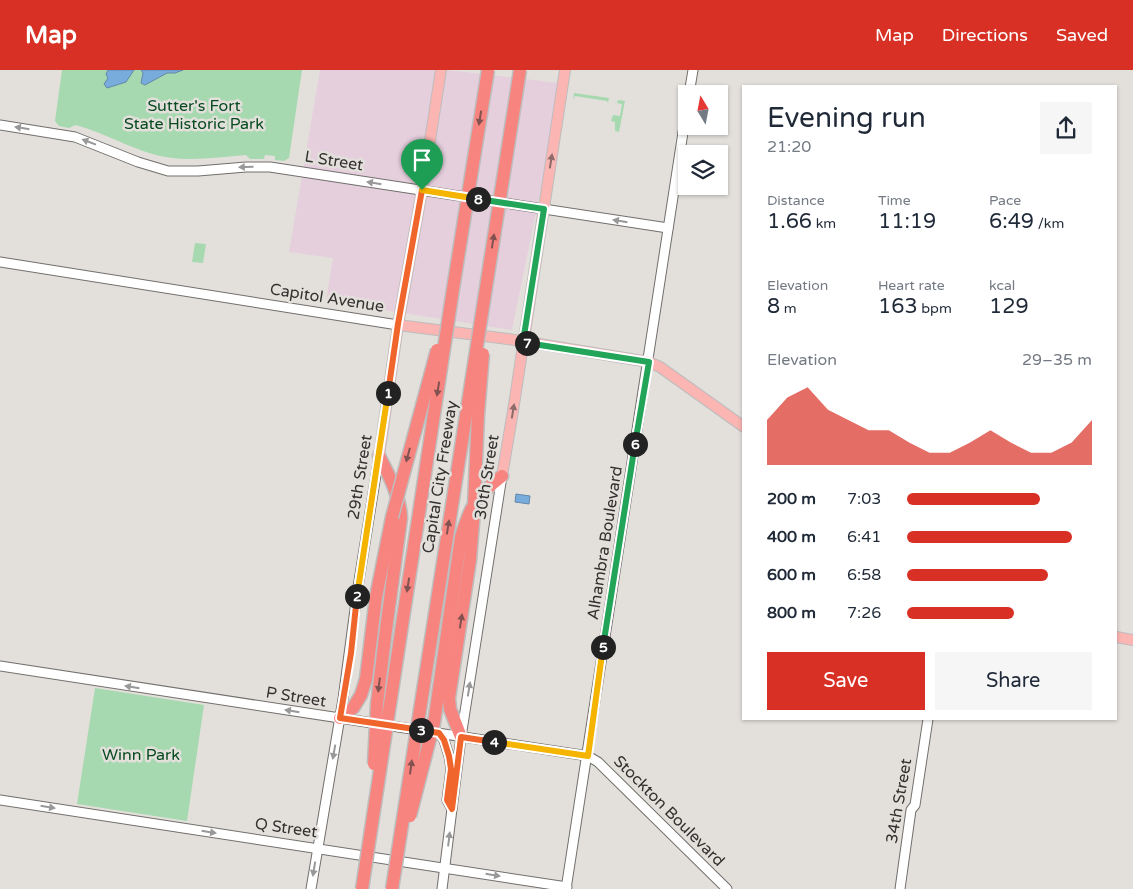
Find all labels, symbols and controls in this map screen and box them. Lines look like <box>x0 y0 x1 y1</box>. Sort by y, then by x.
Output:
text: Map <box>25 21 77 50</box>
text: Map <box>875 24 914 46</box>
text: Directions <box>942 24 1028 46</box>
text: Saved <box>1056 24 1108 46</box>
north arrow <box>678 85 728 135</box>
map controls <box>678 85 728 195</box>
park label: Sutter's Fort State Historic Park <box>124 96 264 134</box>
text: Evening run <box>767 101 926 135</box>
button: share <box>1040 102 1092 154</box>
one-way arrow <box>476 110 484 126</box>
one-way arrow <box>14 124 30 132</box>
text: 21:20 <box>767 137 811 157</box>
one-way arrow <box>81 138 96 146</box>
pin <box>401 139 443 190</box>
button: layers <box>678 145 728 195</box>
street label: L Street <box>303 146 365 176</box>
icon: arrive <box>408 146 436 174</box>
one-way arrow <box>548 152 556 168</box>
one-way arrow <box>238 163 254 171</box>
one-way arrow <box>366 178 382 186</box>
pin: 8 <box>466 186 490 212</box>
text: 8 <box>474 191 483 208</box>
text: Distance <box>767 192 825 209</box>
text: Time <box>878 192 911 209</box>
text: Pace <box>989 192 1021 209</box>
text: 1.66 <box>767 209 812 234</box>
text: 11:19 <box>878 209 936 234</box>
text: 6:49 <box>989 209 1034 234</box>
text: km <box>812 215 836 232</box>
text: /km <box>1034 215 1064 232</box>
one-way arrow <box>612 216 628 224</box>
one-way arrow <box>490 232 498 248</box>
text: Elevation <box>767 277 828 294</box>
text: Heart rate <box>878 277 945 294</box>
text: kcal <box>989 277 1015 294</box>
street label: Capitol Avenue <box>268 279 386 317</box>
text: 8 <box>767 294 780 319</box>
text: 163 <box>878 294 918 319</box>
text: 129 <box>989 294 1029 319</box>
text: m <box>780 300 797 317</box>
text: bpm <box>918 300 952 317</box>
pin: 7 <box>514 330 540 356</box>
text: 7 <box>523 335 532 352</box>
text: Elevation <box>767 350 837 370</box>
text: 29–35 m <box>1022 350 1092 370</box>
pin: 1 <box>376 380 400 406</box>
one-way arrow <box>433 382 441 398</box>
text: 1 <box>384 385 393 402</box>
street label: Capital City Freeway <box>418 399 462 555</box>
one-way arrow <box>509 403 517 419</box>
pin: 6 <box>622 432 648 456</box>
street label: 29th Street <box>343 433 377 521</box>
street label: 30th Street <box>470 433 504 521</box>
text: 6 <box>631 436 640 453</box>
one-way arrow <box>404 447 412 462</box>
street label: Alhambra Boulevard <box>583 465 627 621</box>
text: 200 m <box>767 489 816 509</box>
text: 7:03 <box>847 489 881 509</box>
one-way arrow <box>444 519 452 535</box>
text: 400 m <box>767 527 816 547</box>
text: 6:41 <box>847 527 881 547</box>
text: 600 m <box>767 565 816 585</box>
text: 6:58 <box>847 565 881 585</box>
one-way arrow <box>404 577 412 593</box>
pin: 2 <box>344 584 370 608</box>
text: 2 <box>353 588 362 605</box>
text: 800 m <box>767 603 816 623</box>
text: 7:26 <box>847 603 881 623</box>
one-way arrow <box>457 613 465 629</box>
pin: 5 <box>590 634 616 660</box>
text: 5 <box>599 639 608 656</box>
button: Save <box>767 652 925 710</box>
button: Share <box>935 652 1092 710</box>
one-way arrow <box>375 677 383 693</box>
one-way arrow <box>465 680 473 696</box>
one-way arrow <box>123 682 139 690</box>
street label: P Street <box>264 682 328 712</box>
one-way arrow <box>284 707 300 715</box>
pin: 3 <box>408 718 434 742</box>
text: 3 <box>417 722 426 739</box>
pin: 4 <box>482 730 506 754</box>
text: 4 <box>490 734 499 751</box>
park label: Winn Park <box>102 745 180 765</box>
one-way arrow <box>330 745 338 761</box>
street label: Stockton Boulevard <box>609 751 729 871</box>
street label: 34th Street <box>882 757 916 845</box>
one-way arrow <box>407 758 415 774</box>
one-way arrow <box>41 803 57 811</box>
street label: Q Street <box>253 814 319 842</box>
one-way arrow <box>201 828 217 836</box>
one-way arrow <box>445 830 453 846</box>
one-way arrow <box>310 861 318 877</box>
one-way arrow <box>486 872 502 880</box>

